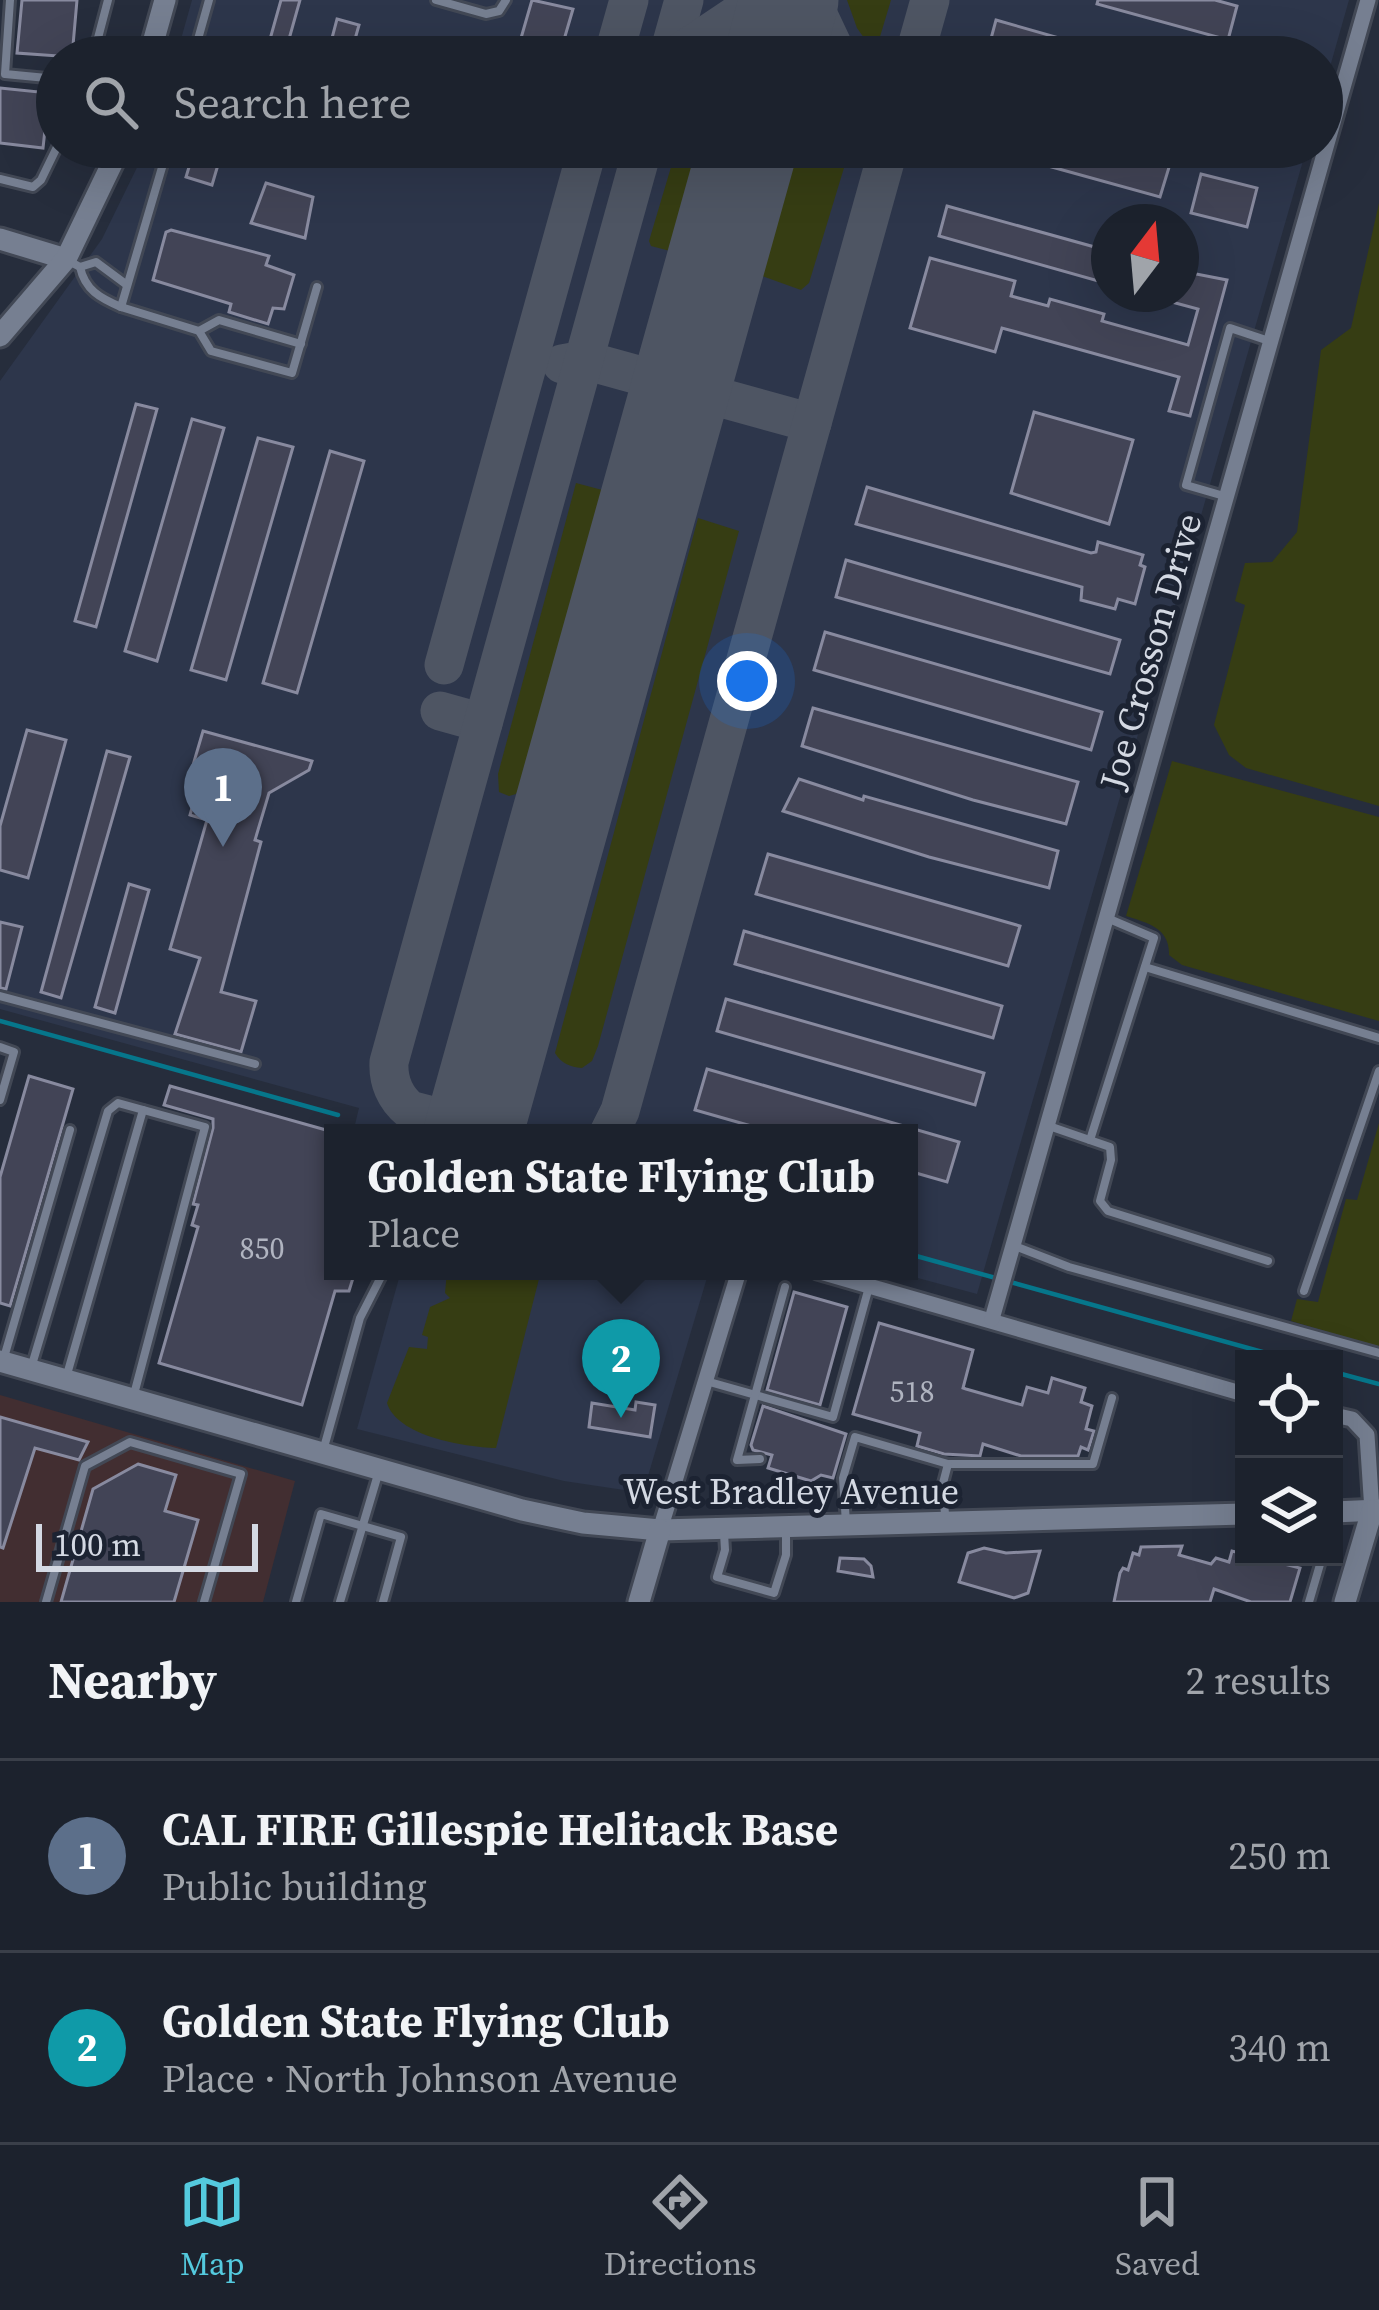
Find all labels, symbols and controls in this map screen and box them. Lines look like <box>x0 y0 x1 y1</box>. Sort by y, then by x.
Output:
search box <box>36 36 1343 168</box>
icon: search <box>78 69 144 135</box>
text: Search here <box>174 71 411 133</box>
north arrow <box>1091 204 1199 312</box>
street label: Joe Crosson Drive <box>1087 508 1213 796</box>
your location <box>717 651 777 711</box>
pin: 1 <box>184 748 262 847</box>
popup <box>324 1124 918 1280</box>
text: Golden State Flying Club <box>367 1145 875 1207</box>
text: Place <box>367 1207 460 1260</box>
house number: 850 <box>240 1228 285 1269</box>
pin: 2 <box>582 1319 660 1418</box>
map controls <box>1235 1350 1343 1566</box>
button: locate <box>1235 1350 1343 1458</box>
house number: 518 <box>890 1371 935 1412</box>
button: layers <box>1235 1458 1343 1566</box>
street label: West Bradley Avenue <box>623 1467 959 1516</box>
scale bar <box>36 1518 258 1571</box>
text: 100 m <box>54 1522 141 1567</box>
text: Nearby <box>48 1645 217 1715</box>
text: 2 results <box>1186 1654 1331 1707</box>
text: CAL FIRE Gillespie Helitack Base <box>162 1798 838 1860</box>
text: 1 <box>76 1829 98 1882</box>
text: 250 m <box>1228 1829 1331 1882</box>
text: Public building <box>162 1860 427 1913</box>
text: Golden State Flying Club <box>162 1990 670 2052</box>
text: 2 <box>76 2021 98 2074</box>
text: 340 m <box>1228 2021 1331 2074</box>
text: Place · North Johnson Avenue <box>162 2052 678 2105</box>
tab: Map <box>179 2169 245 2286</box>
tab: Directions <box>604 2169 757 2286</box>
tab: Saved <box>1115 2169 1200 2286</box>

